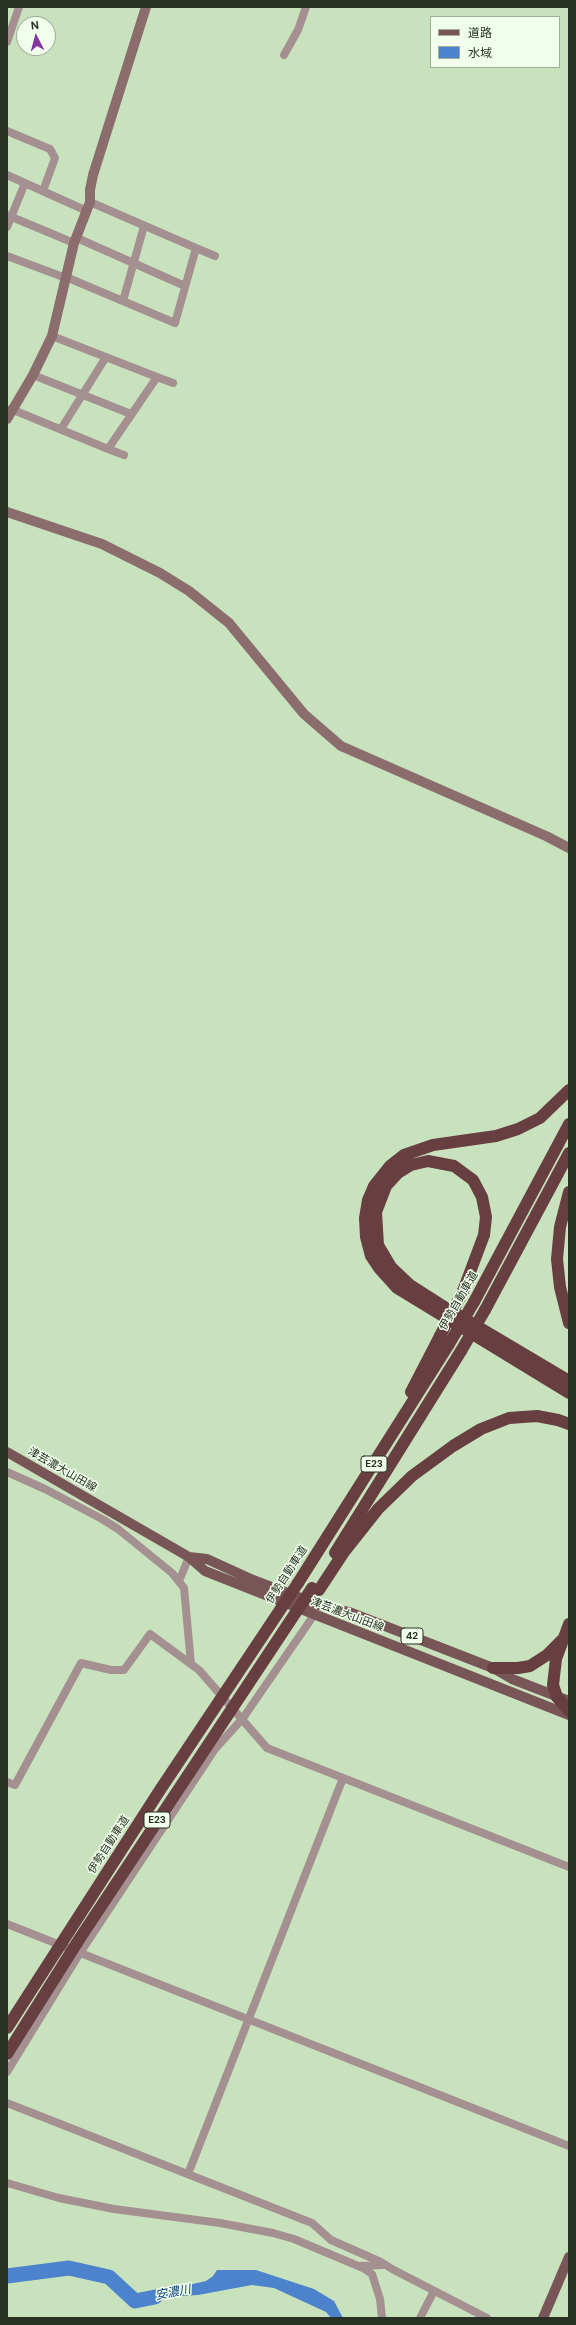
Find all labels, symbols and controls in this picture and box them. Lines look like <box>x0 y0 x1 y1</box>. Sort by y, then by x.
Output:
north arrow <box>16 16 56 56</box>
legend <box>430 16 560 68</box>
text: N <box>30 18 40 32</box>
text: 道路 <box>468 25 492 41</box>
text: 水域 <box>468 45 492 61</box>
street label: 伊勢自動車道 <box>437 1269 481 1333</box>
street label: 津芸濃大山田線 <box>25 1445 99 1495</box>
road number: E23 <box>361 1456 387 1472</box>
street label: 伊勢自動車道 <box>263 1544 311 1606</box>
street label: 津芸濃大山田線 <box>309 1595 385 1635</box>
road number: 42 <box>401 1628 423 1644</box>
road number: E23 <box>144 1812 170 1828</box>
street label: 伊勢自動車道 <box>85 1814 133 1876</box>
water label: 安濃川 <box>154 2282 192 2304</box>

